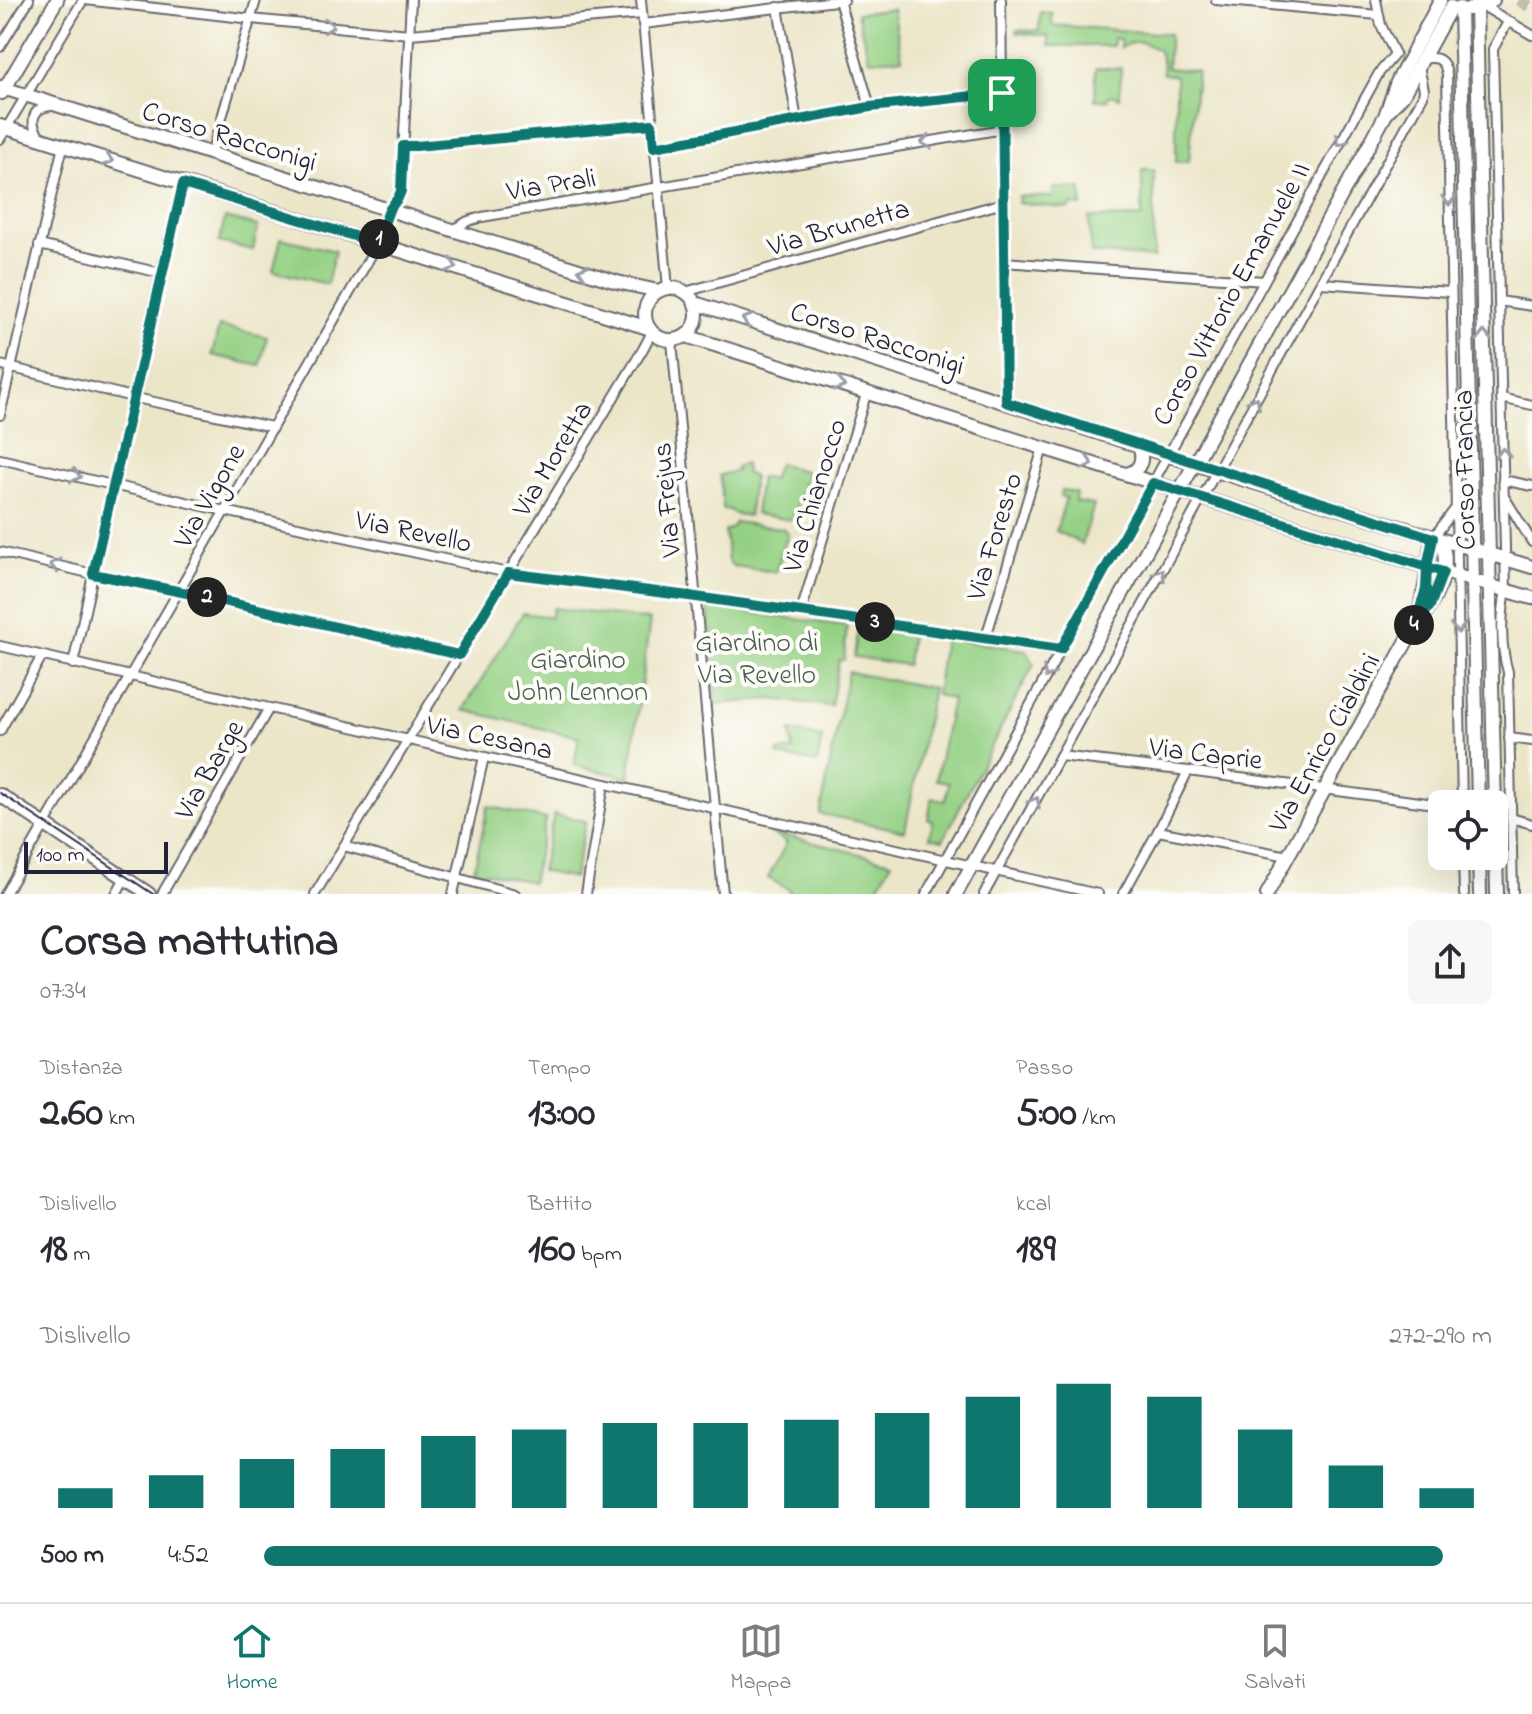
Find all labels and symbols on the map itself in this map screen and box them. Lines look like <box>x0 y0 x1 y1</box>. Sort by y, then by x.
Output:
one-way arrow <box>323 17 336 34</box>
pin <box>968 59 1036 127</box>
street label: Corso Racconigi <box>136 92 321 184</box>
one-way arrow <box>919 133 933 150</box>
one-way arrow <box>1335 133 1351 147</box>
one-way arrow <box>100 151 114 167</box>
street label: Corso Vittorio Emanuele II <box>1143 155 1323 434</box>
street label: Via Prali <box>503 159 599 214</box>
street label: Via Brunetta <box>762 190 915 269</box>
one-way arrow <box>1440 194 1458 207</box>
pin: 1 <box>359 219 399 259</box>
one-way arrow <box>444 257 458 273</box>
one-way arrow <box>577 264 590 280</box>
street label: Corso Racconigi <box>785 293 969 388</box>
one-way arrow <box>741 313 755 329</box>
one-way arrow <box>1475 329 1493 342</box>
one-way arrow <box>832 376 846 392</box>
street label: Corso Francia <box>1445 389 1488 551</box>
street label: Via Moretta <box>503 394 605 526</box>
one-way arrow <box>1245 397 1261 411</box>
street label: Via Chianocco <box>773 414 859 579</box>
street label: Via Vigone <box>164 436 258 558</box>
street label: Via Frejus <box>643 441 694 560</box>
one-way arrow <box>1494 446 1511 459</box>
one-way arrow <box>1081 453 1095 469</box>
one-way arrow <box>69 467 82 484</box>
street label: Via Foresto <box>957 468 1035 607</box>
street label: Via Revello <box>350 501 475 566</box>
one-way arrow <box>48 557 62 574</box>
one-way arrow <box>1151 568 1166 582</box>
pin: 2 <box>187 577 227 617</box>
pin: 3 <box>855 602 895 642</box>
pin: 4 <box>1394 605 1434 645</box>
one-way arrow <box>1449 622 1467 635</box>
park label: Giardino di Via Revello <box>695 624 819 697</box>
park label: Giardino John Lennon <box>508 641 648 714</box>
street label: Via Enrico Cialdini <box>1259 646 1392 842</box>
one-way arrow <box>1042 665 1057 680</box>
street label: Via Cesana <box>421 706 556 773</box>
street label: Via Barge <box>165 713 256 829</box>
street label: Via Caprie <box>1146 728 1265 783</box>
one-way arrow <box>1025 795 1040 810</box>
scale bar <box>24 838 168 874</box>

